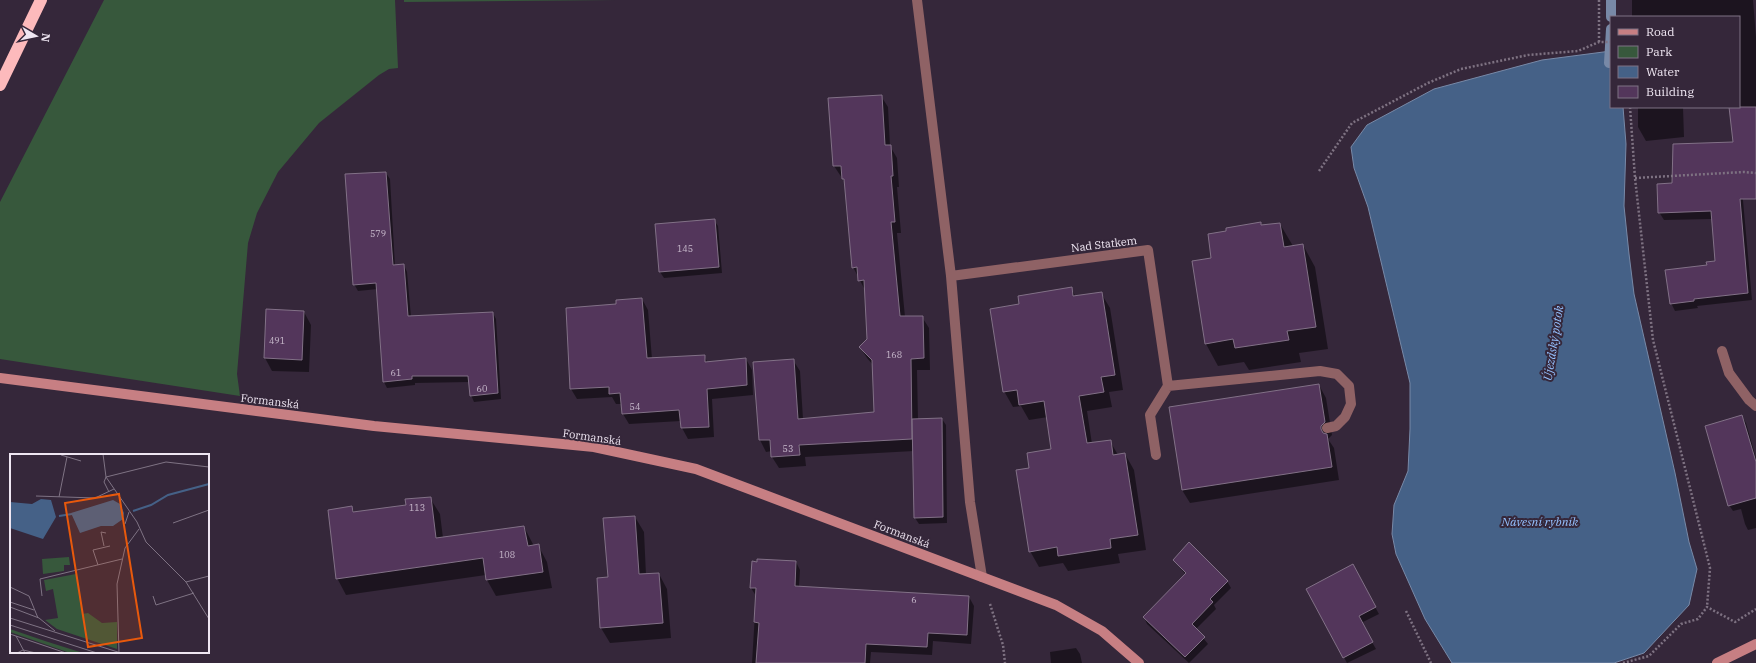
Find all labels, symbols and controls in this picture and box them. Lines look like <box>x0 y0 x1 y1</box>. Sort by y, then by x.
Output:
north arrow <box>16 16 56 56</box>
legend <box>1610 16 1740 108</box>
text: Road <box>1646 24 1675 39</box>
text: N <box>38 32 53 43</box>
text: Park <box>1646 44 1672 59</box>
text: Water <box>1646 64 1680 79</box>
text: Building <box>1646 84 1694 99</box>
house number: 579 <box>370 228 386 239</box>
street label: Nad Statkem <box>1070 233 1138 255</box>
house number: 145 <box>677 243 693 254</box>
water label: Újezdský potok <box>1540 304 1566 382</box>
house number: 491 <box>269 335 285 346</box>
house number: 168 <box>886 349 902 360</box>
house number: 61 <box>391 367 401 378</box>
house number: 60 <box>477 383 487 394</box>
street label: Formanská <box>240 390 300 412</box>
house number: 54 <box>630 401 640 412</box>
street label: Formanská <box>562 426 622 448</box>
house number: 53 <box>783 443 793 454</box>
inset map <box>10 454 209 653</box>
house number: 113 <box>409 502 425 513</box>
water label: Návesní rybník <box>1501 514 1579 529</box>
street label: Formanská <box>872 517 932 551</box>
house number: 108 <box>499 549 515 560</box>
house number: 6 <box>911 594 917 605</box>

